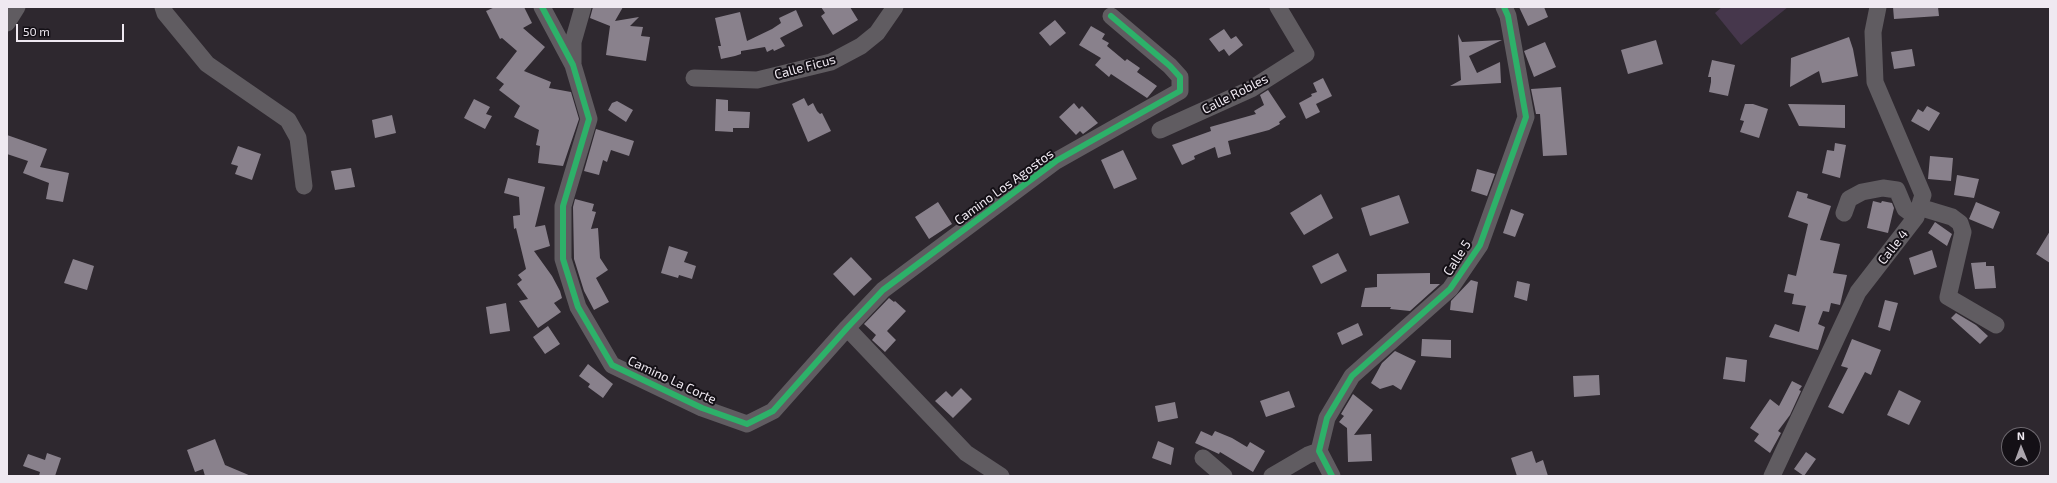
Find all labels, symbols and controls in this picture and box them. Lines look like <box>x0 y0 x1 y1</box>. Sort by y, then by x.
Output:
scale bar <box>18 16 126 42</box>
text: 50 m <box>23 24 50 38</box>
street label: Calle Ficus <box>773 51 837 83</box>
street label: Calle Robles <box>1199 71 1271 117</box>
street label: Camino Los Agostos <box>951 146 1057 228</box>
street label: Calle 4 <box>1874 226 1912 268</box>
street label: Calle 5 <box>1440 237 1474 279</box>
street label: Camino La Corte <box>625 353 719 407</box>
north arrow <box>2001 427 2041 467</box>
text: N <box>2017 429 2025 442</box>

